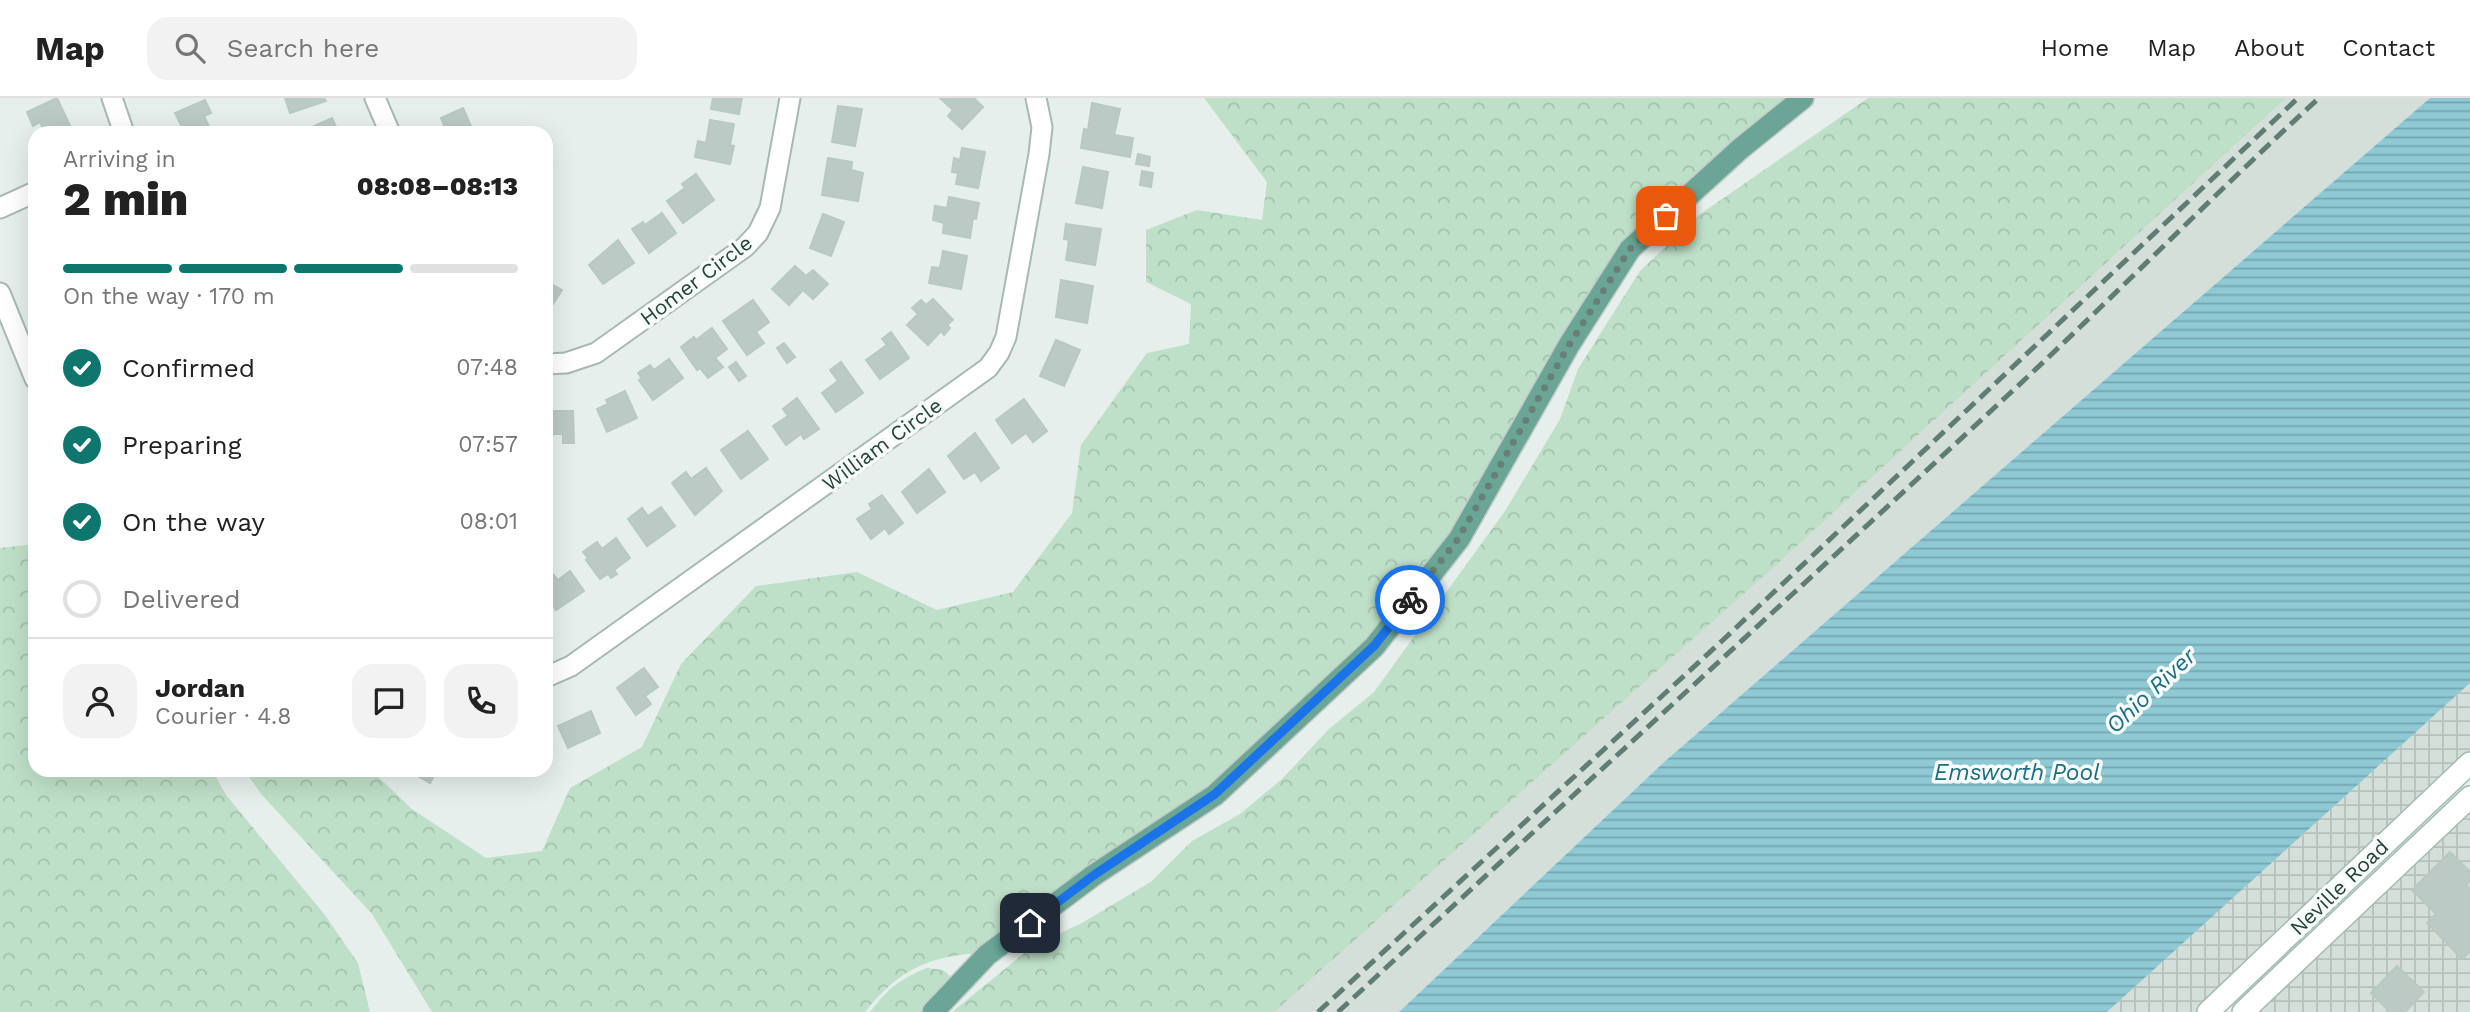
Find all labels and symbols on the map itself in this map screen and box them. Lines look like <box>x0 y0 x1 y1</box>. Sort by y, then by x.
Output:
pin <box>1636 186 1696 246</box>
street label: Homer Circle <box>635 230 757 330</box>
street label: William Circle <box>817 392 947 496</box>
courier <box>1375 565 1445 635</box>
water label: Ohio River <box>2101 642 2202 739</box>
water label: Emsworth Pool <box>1934 759 2100 786</box>
street label: Neville Road <box>2285 834 2393 940</box>
pin <box>1000 893 1060 953</box>

